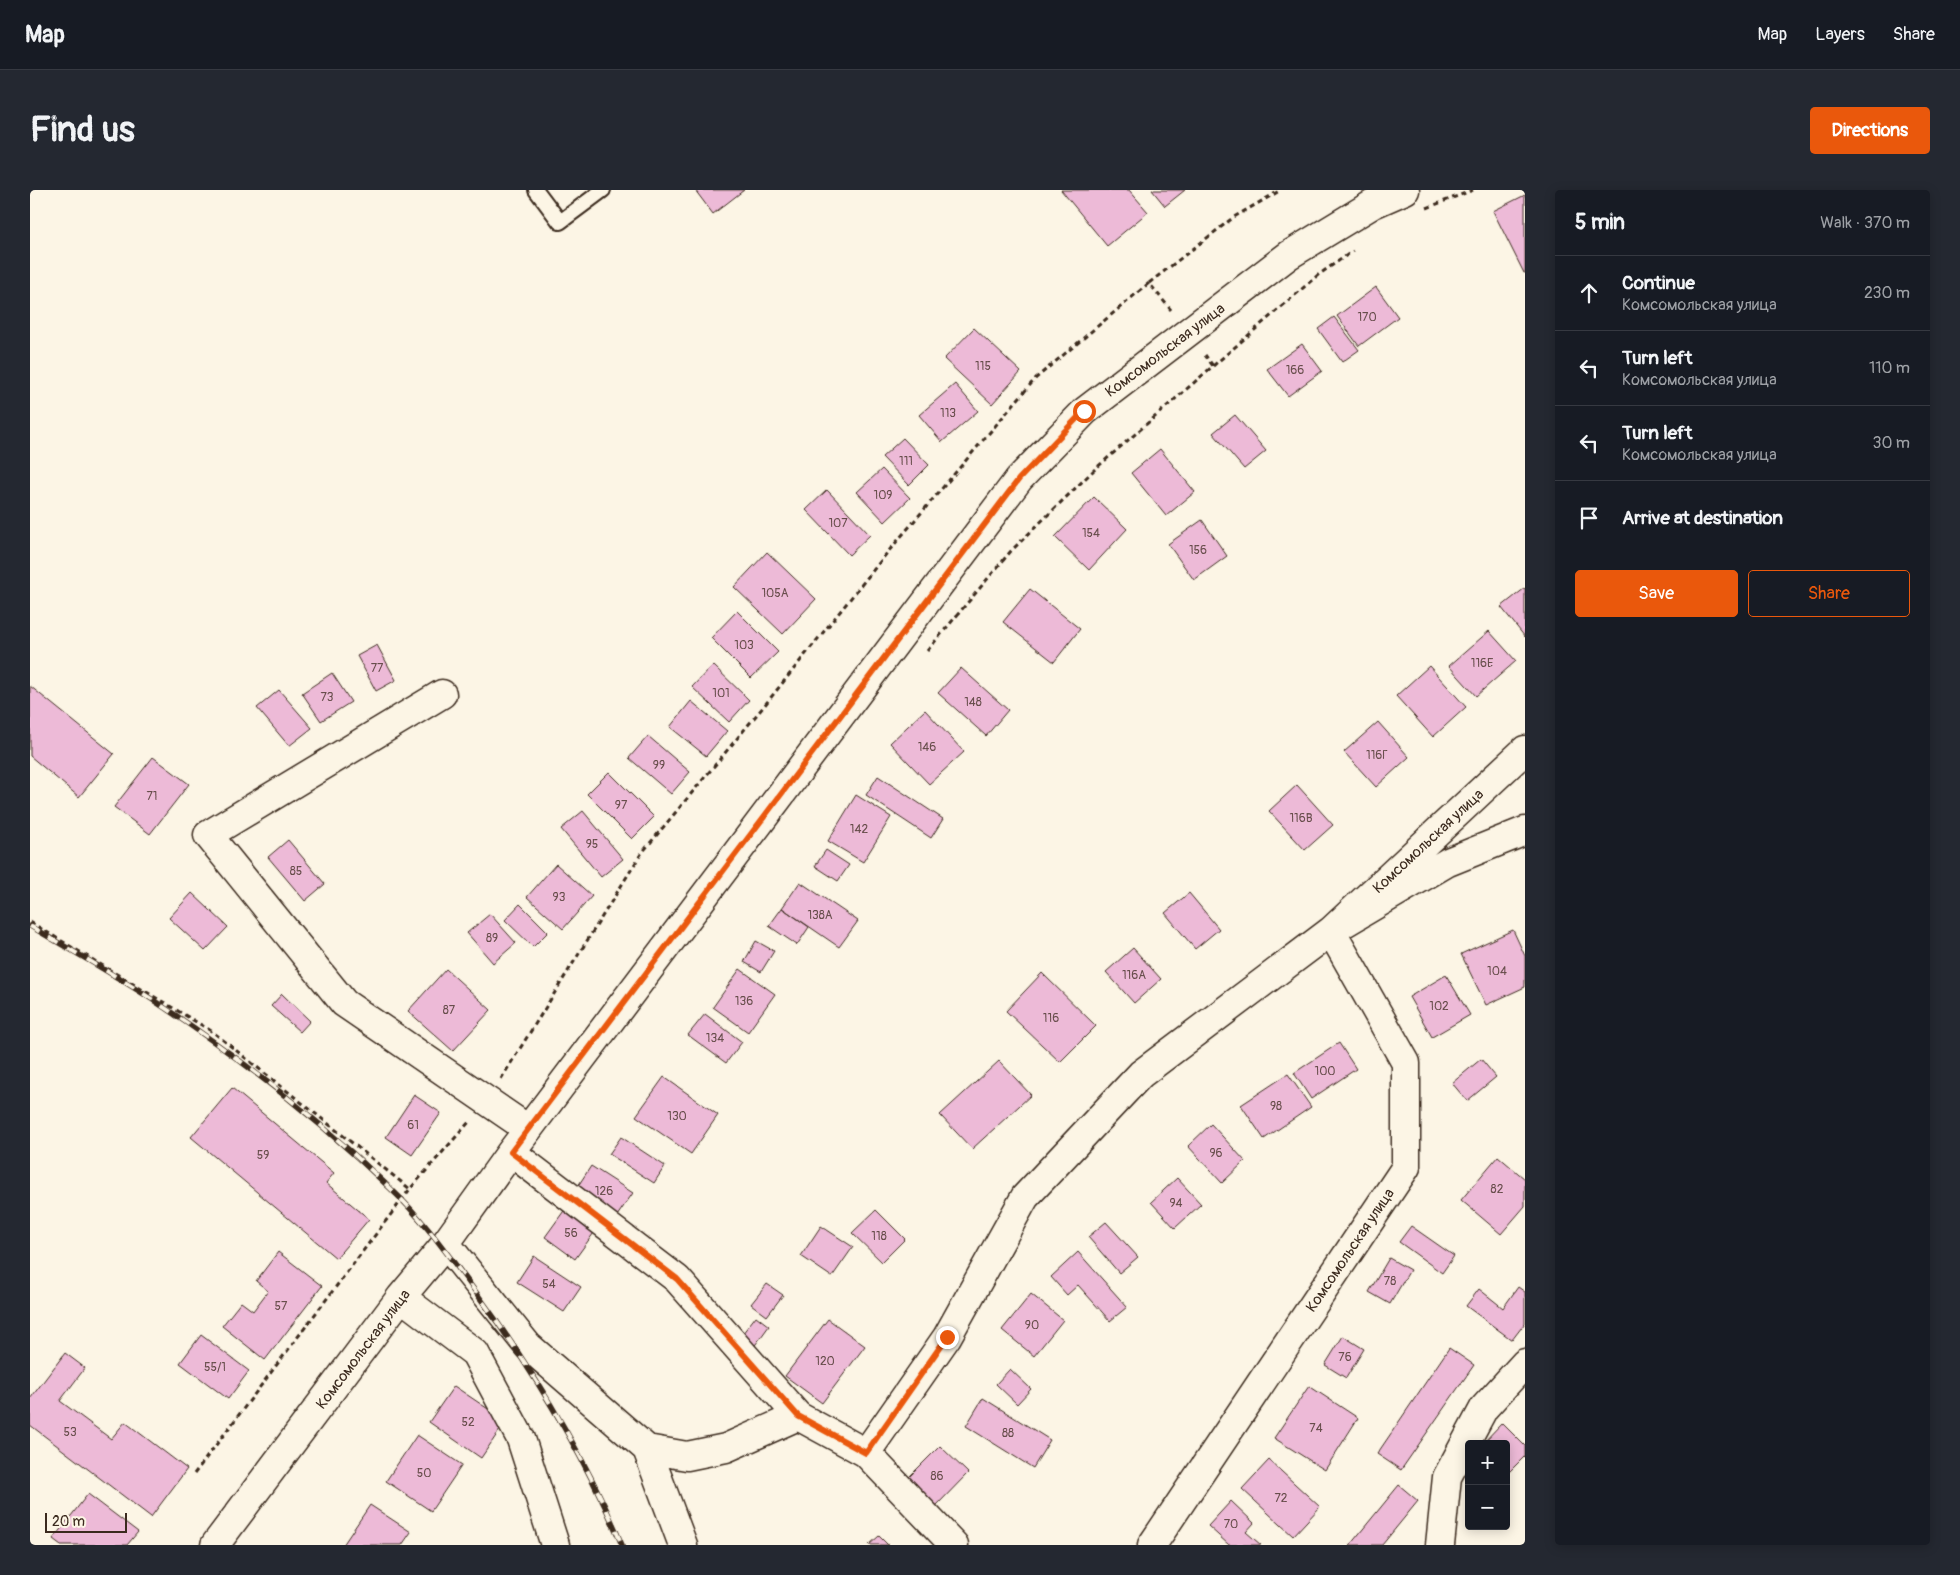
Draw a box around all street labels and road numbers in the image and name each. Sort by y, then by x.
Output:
street label: Комсомольская улица [1102,299,1229,402]
street label: Комсомольская улица [1369,785,1488,898]
street label: Комсомольская улица [1302,1185,1399,1316]
street label: Комсомольская улица [312,1286,415,1413]

